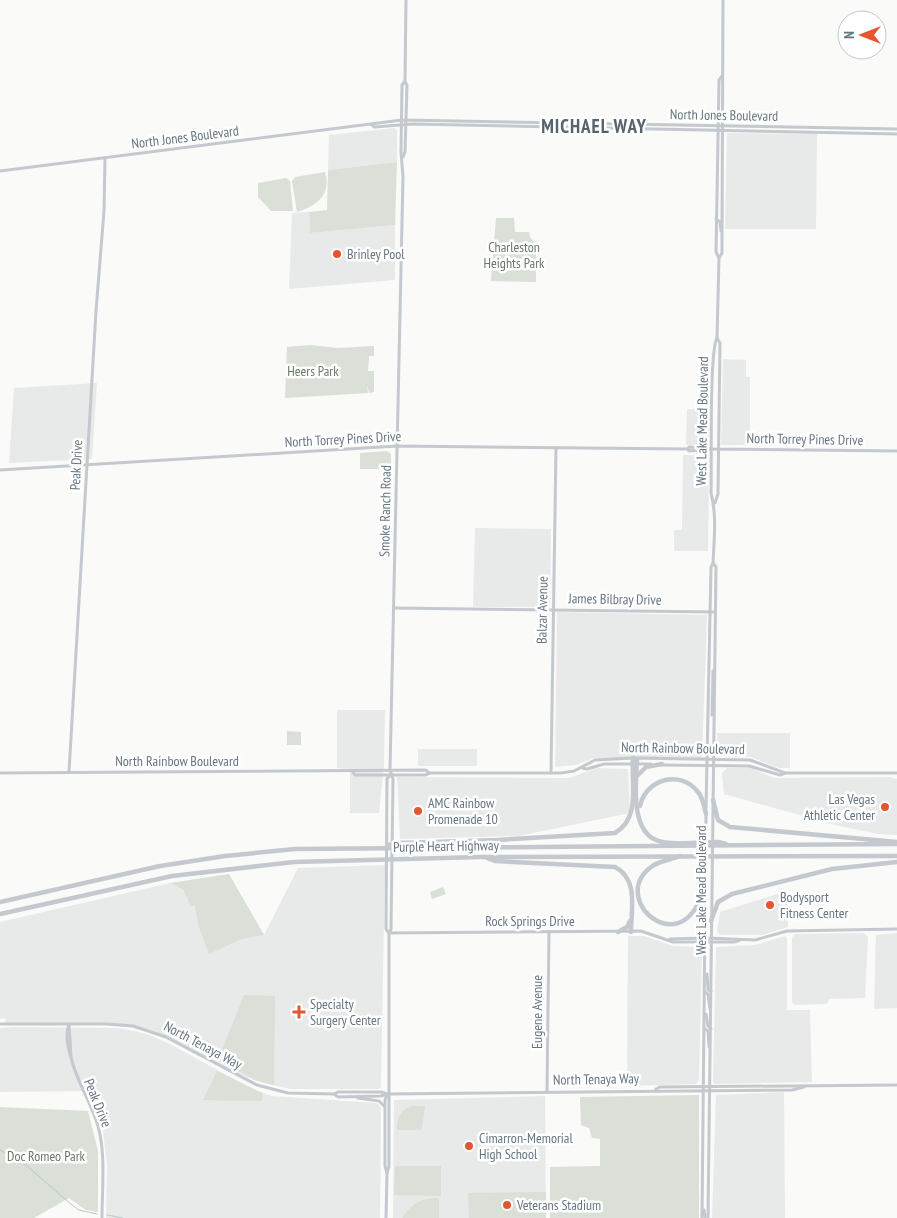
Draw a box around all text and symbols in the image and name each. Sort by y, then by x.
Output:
north arrow [837,10,887,60]
text: N [840,31,858,39]
street label: North Jones Boulevard [670,105,778,125]
district label: MICHAEL WAY [541,114,647,138]
street label: North Jones Boulevard [130,121,240,153]
park label: Charleston Heights Park [484,238,545,272]
place label: Brinley Pool [347,245,405,263]
marker: Brinley Pool [331,248,343,260]
street label: West Lake Mead Boulevard [692,356,712,486]
park label: Heers Park [287,362,339,380]
street label: North Torrey Pines Drive [284,427,402,451]
street label: North Torrey Pines Drive [747,429,864,449]
street label: Peak Drive [66,439,86,491]
street label: Smoke Ranch Road [375,465,395,557]
street label: Balzar Avenue [532,576,552,644]
street label: James Bilbray Drive [567,589,662,609]
street label: North Rainbow Boulevard [621,738,745,758]
street label: North Rainbow Boulevard [115,752,239,770]
place label: Las Vegas Athletic Center [804,790,875,824]
place label: AMC Rainbow Promenade 10 [428,794,498,828]
marker: Las Vegas Athletic Center [879,801,891,813]
marker: AMC Rainbow Promenade 10 [412,805,424,817]
street label: West Lake Mead Boulevard [692,825,710,955]
street label: Purple Heart Highway [393,836,500,856]
place label: Bodysport Fitness Center [780,888,848,922]
marker: Bodysport Fitness Center [764,899,776,911]
street label: Rock Springs Drive [485,912,575,930]
street label: Eugene Avenue [528,975,546,1049]
place label: Specialty Surgery Center [310,995,381,1029]
marker: Specialty Surgery Center [292,1005,306,1019]
street label: North Tenaya Way [161,1017,246,1074]
street label: North Tenaya Way [553,1069,640,1089]
street label: Peak Drive [80,1076,116,1130]
place label: Cimarron-Memorial High School [479,1129,573,1163]
marker: Cimarron-Memorial High School [463,1140,475,1152]
park label: Doc Romeo Park [7,1147,86,1165]
place label: Veterans Stadium [516,1196,601,1214]
marker: Veterans Stadium [501,1199,513,1211]

